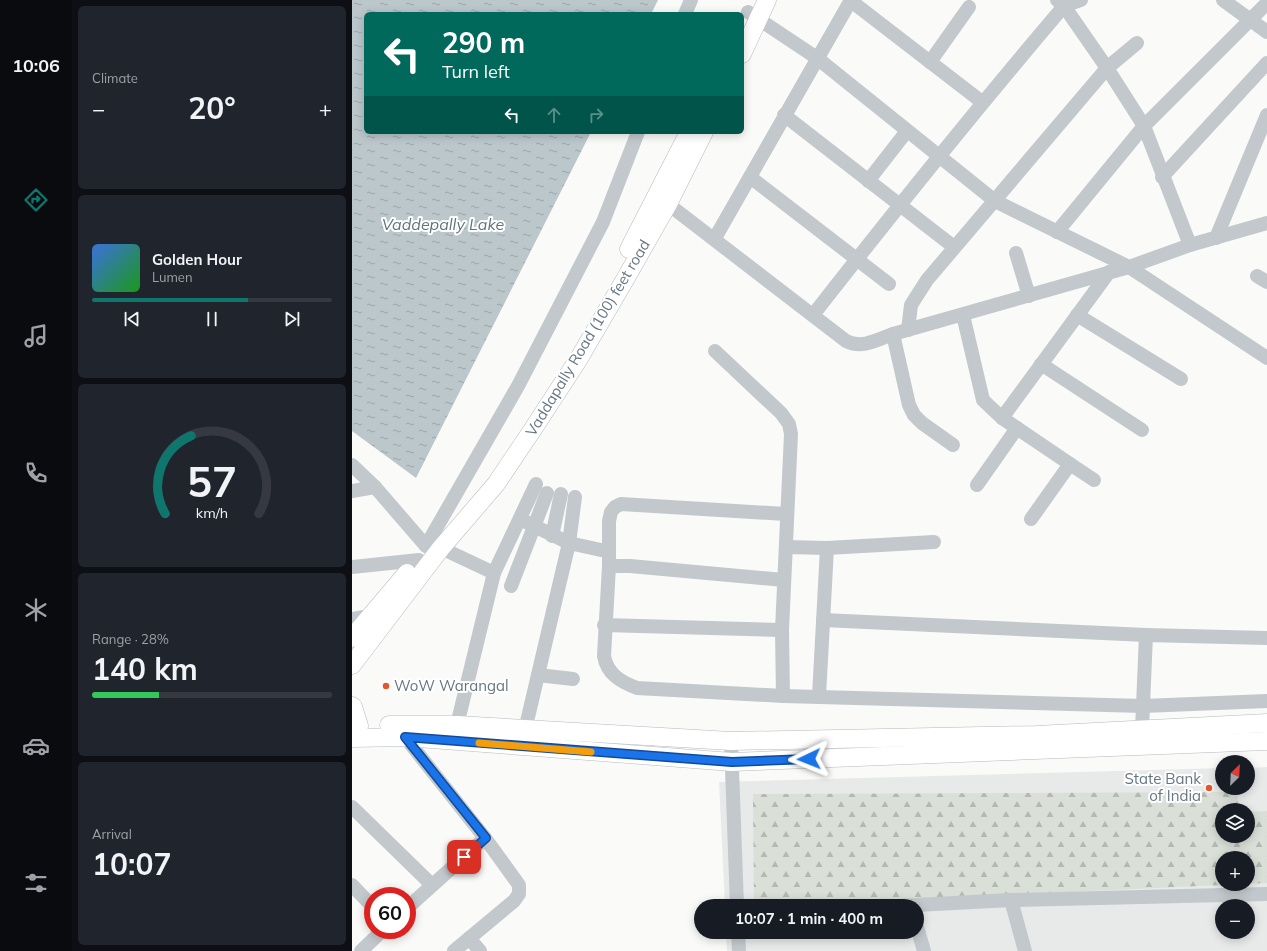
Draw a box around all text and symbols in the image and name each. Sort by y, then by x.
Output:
text: 290 m [442,25,525,60]
icon: left [376,28,428,80]
text: 10:06 [12,54,60,77]
text: Turn left [442,60,510,83]
text: Climate [92,70,138,86]
text: 20° [188,89,236,127]
text: − [92,95,105,123]
text: + [319,95,332,123]
icon: left [501,104,523,126]
icon: ahead [543,104,565,126]
icon: right [585,104,607,126]
icon: directions [22,186,50,214]
water label: Vaddepally Lake [382,214,504,234]
street label: Vaddapally Road (100) feet road [521,236,654,440]
text: Golden Hour [152,250,242,269]
text: Lumen [152,269,193,285]
icon: previous [121,308,143,330]
icon: pause [201,308,223,330]
icon: next [281,308,303,330]
icon: music [22,322,50,350]
text: 57 [187,454,237,506]
icon: phone [22,459,50,487]
text: km/h [196,503,228,521]
icon: climate [22,596,50,624]
text: Range · 28% [92,631,169,647]
text: 140 km [92,650,198,688]
place label: WoW Warangal [394,676,509,695]
marker: WoW Warangal [381,681,391,691]
icon: car [22,732,50,760]
position arrow [788,738,830,780]
north arrow [1215,755,1255,795]
map controls [1215,755,1255,939]
place label: State Bank of India [1124,769,1201,805]
marker: State Bank of India [1204,783,1214,793]
button: layers [1215,803,1255,843]
text: Arrival [92,826,132,842]
pin [447,840,481,874]
text: 10:07 [92,845,171,883]
icon: arrive [453,846,475,868]
button: + [1215,851,1255,891]
icon: filters [22,869,50,897]
speed limit sign: 60 [364,887,416,939]
button: − [1215,899,1255,939]
text: 10:07 · 1 min · 400 m [735,909,883,928]

